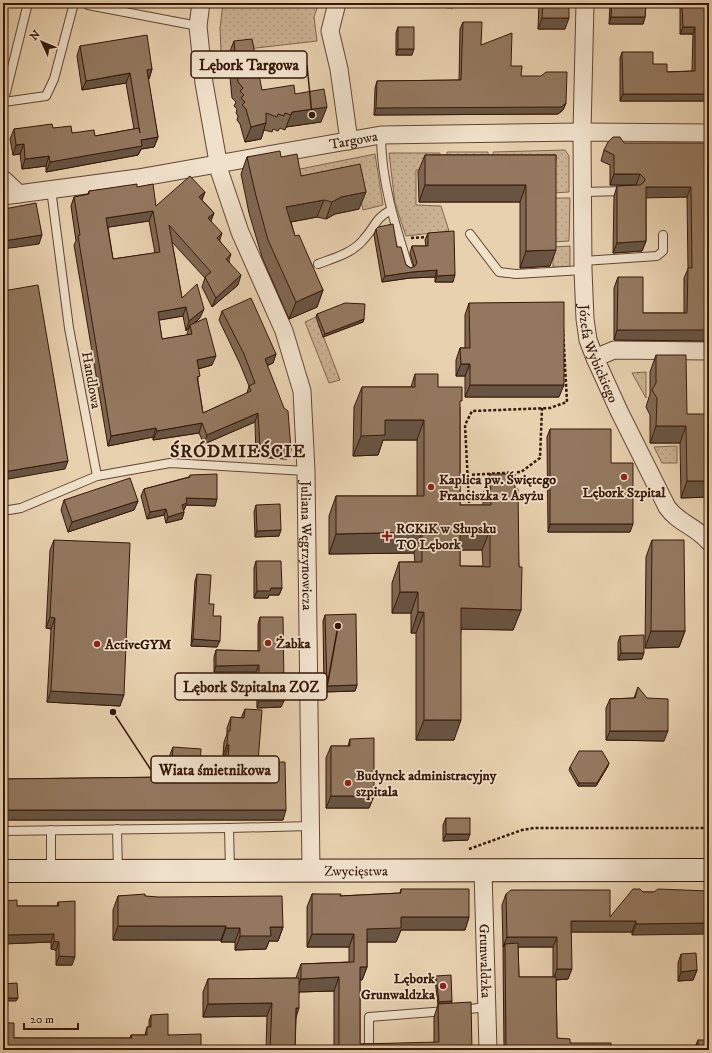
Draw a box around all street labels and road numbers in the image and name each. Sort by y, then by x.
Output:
street label: Targowa [328,128,379,154]
street label: Józefa Wybickiego [574,302,622,406]
street label: Handlowa [77,350,105,410]
street label: Juliana Węgrzynowicza [296,479,316,611]
street label: Zwycięstwa [324,862,388,881]
street label: Grunwaldzka [474,924,495,998]

